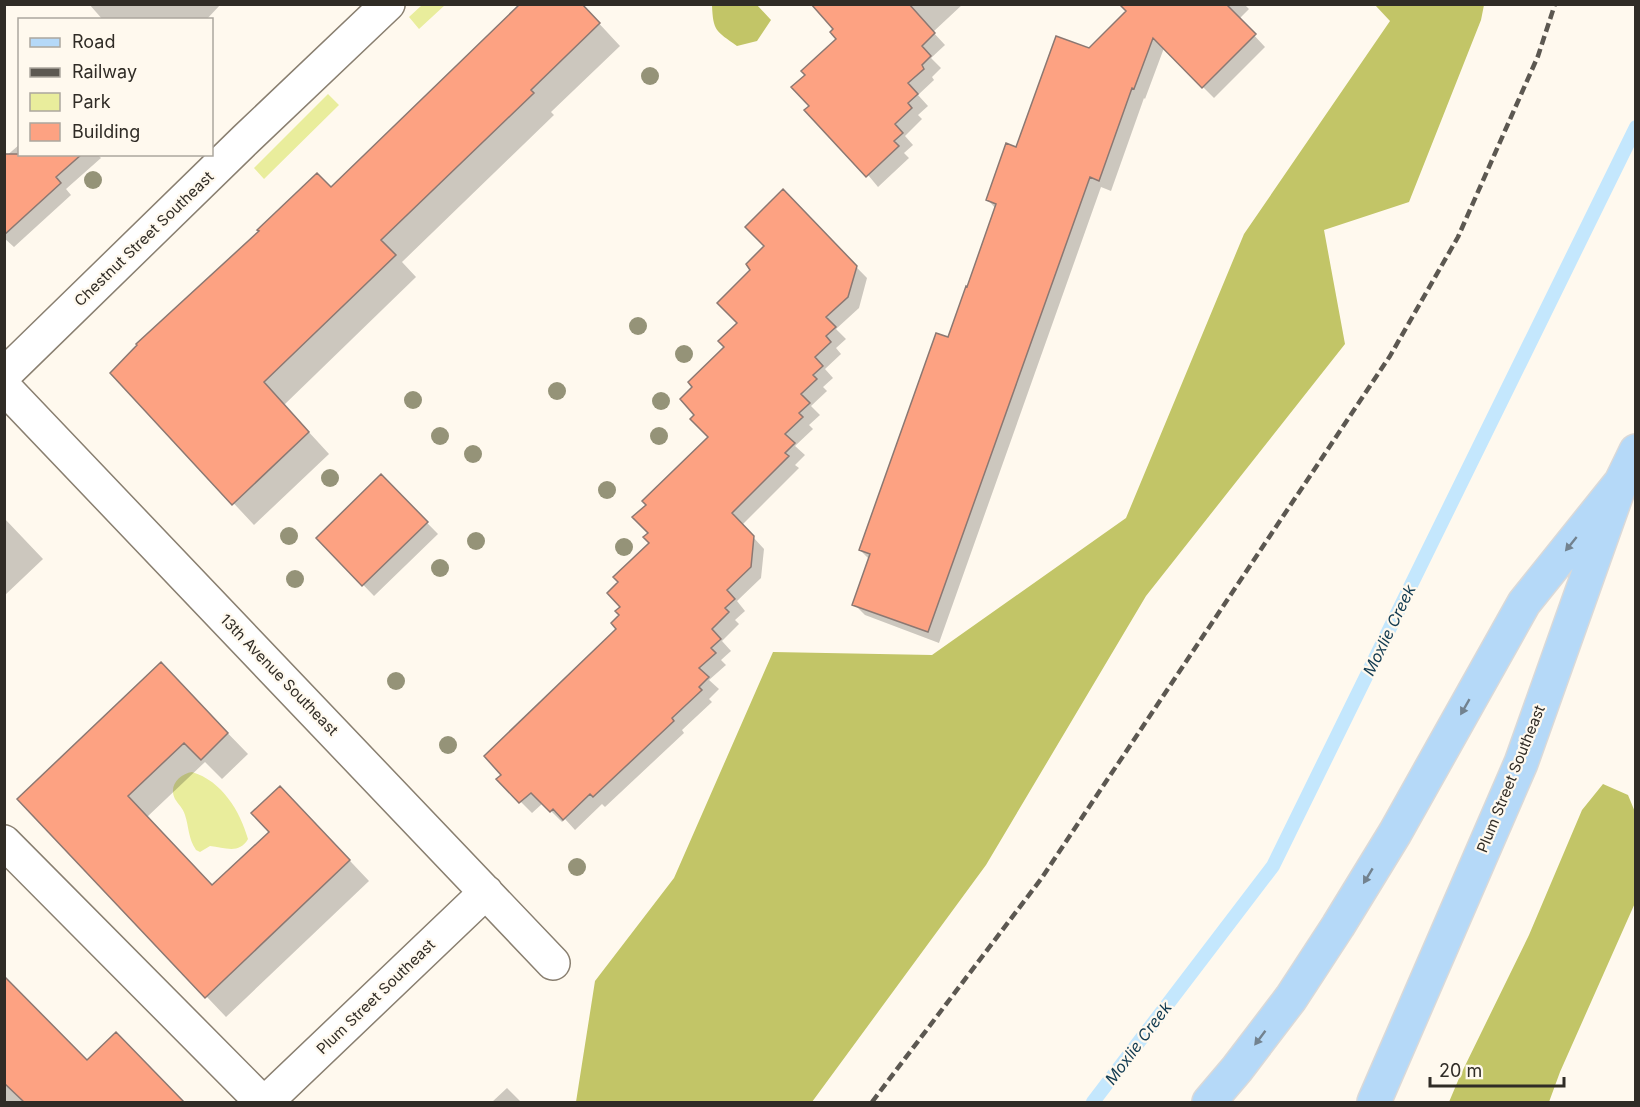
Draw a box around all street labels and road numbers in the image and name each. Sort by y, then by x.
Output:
street label: Chestnut Street Southeast [70,167,217,310]
street label: 13th Avenue Southeast [216,610,342,739]
street label: Plum Street Southeast [1472,702,1549,855]
street label: Plum Street Southeast [312,935,439,1058]

